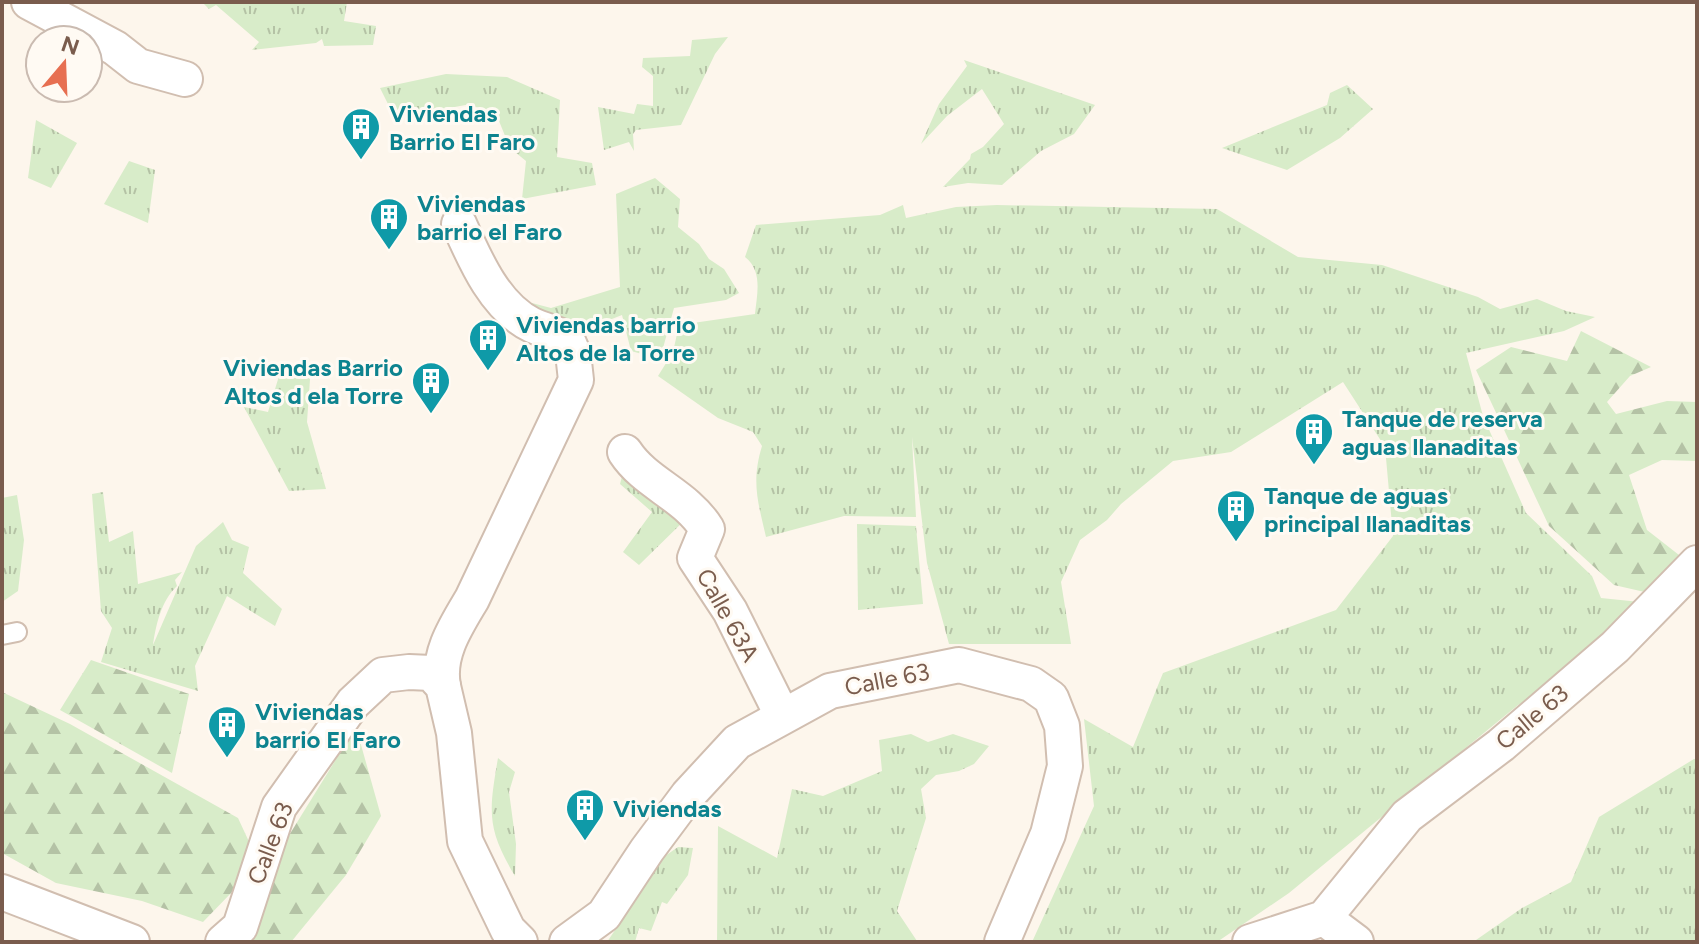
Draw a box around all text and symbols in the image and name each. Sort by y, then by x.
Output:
north arrow [24,24,104,104]
text: N [58,30,83,61]
place label: Viviendas Barrio El Faro [389,99,535,156]
building icon: Viviendas Barrio El Faro [340,106,382,161]
place label: Viviendas barrio el Faro [417,189,562,246]
building icon: Viviendas barrio el Faro [368,196,410,251]
place label: Viviendas barrio Altos de la Torre [516,310,696,367]
building icon: Viviendas barrio Altos de la Torre [467,317,509,372]
place label: Viviendas Barrio Altos d ela Torre [223,353,403,410]
building icon: Viviendas Barrio Altos d ela Torre [410,360,452,415]
place label: Tanque de reserva aguas llanaditas [1342,404,1543,461]
building icon: Tanque de reserva aguas llanaditas [1293,411,1335,466]
place label: Tanque de aguas principal llanaditas [1264,481,1471,538]
building icon: Tanque de aguas principal llanaditas [1215,488,1257,543]
street label: Calle 63A [691,563,766,667]
street label: Calle 63 [842,657,932,701]
street label: Calle 63 [1490,678,1574,756]
place label: Viviendas barrio El Faro [255,697,401,754]
building icon: Viviendas barrio El Faro [206,704,248,759]
building icon: Viviendas [564,787,606,842]
place label: Viviendas [613,794,721,823]
street label: Calle 63 [241,798,299,888]

